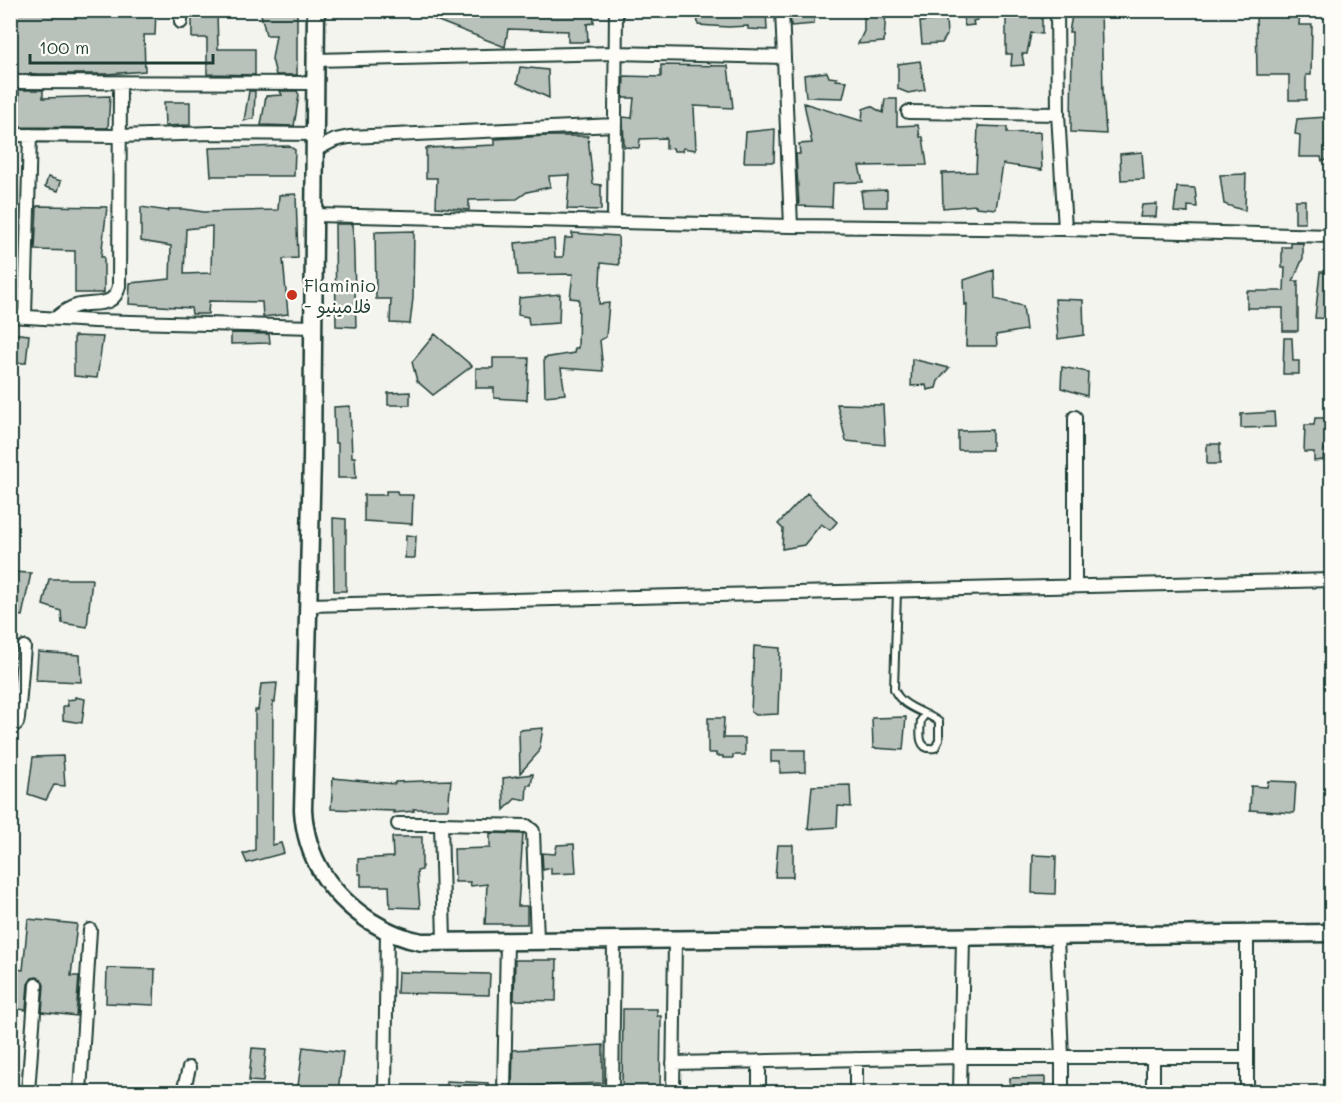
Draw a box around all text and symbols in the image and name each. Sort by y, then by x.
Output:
scale bar [30,27,213,65]
text: 100 m [39,35,89,59]
place label: Flaminio - فلامينيو [304,273,376,318]
marker: Flaminio - فلامينيو [285,288,299,302]

